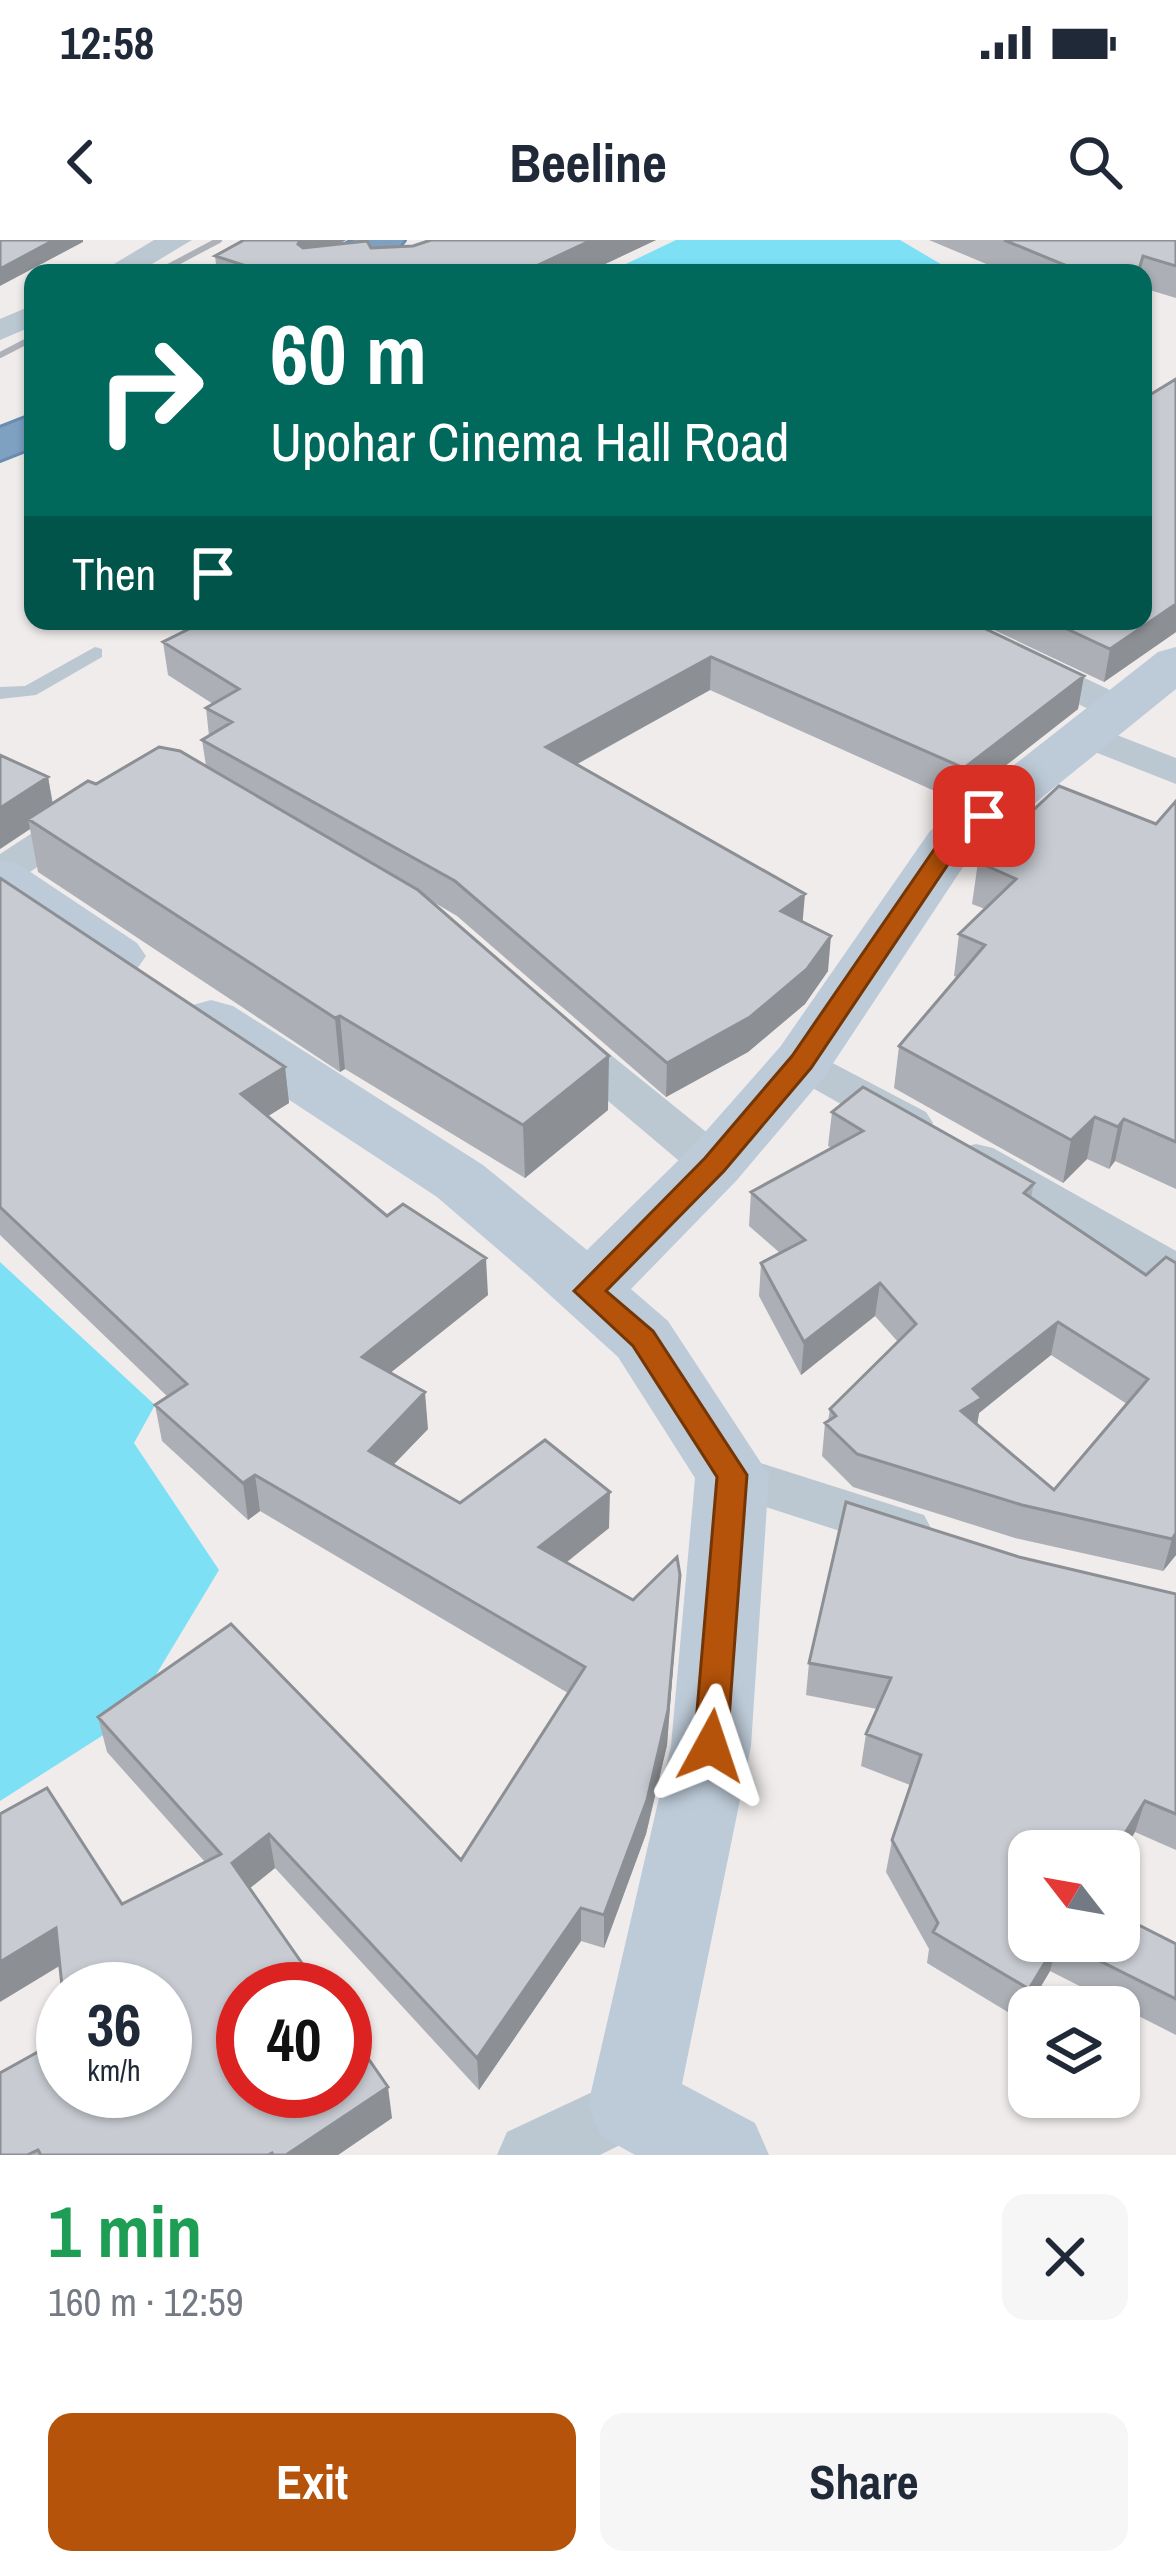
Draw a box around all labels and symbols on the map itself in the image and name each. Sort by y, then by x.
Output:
pin [933,765,1035,867]
position arrow [648,1683,774,1809]
north arrow [1008,1830,1140,1962]
speed limit sign: 40 [216,1962,372,2118]

